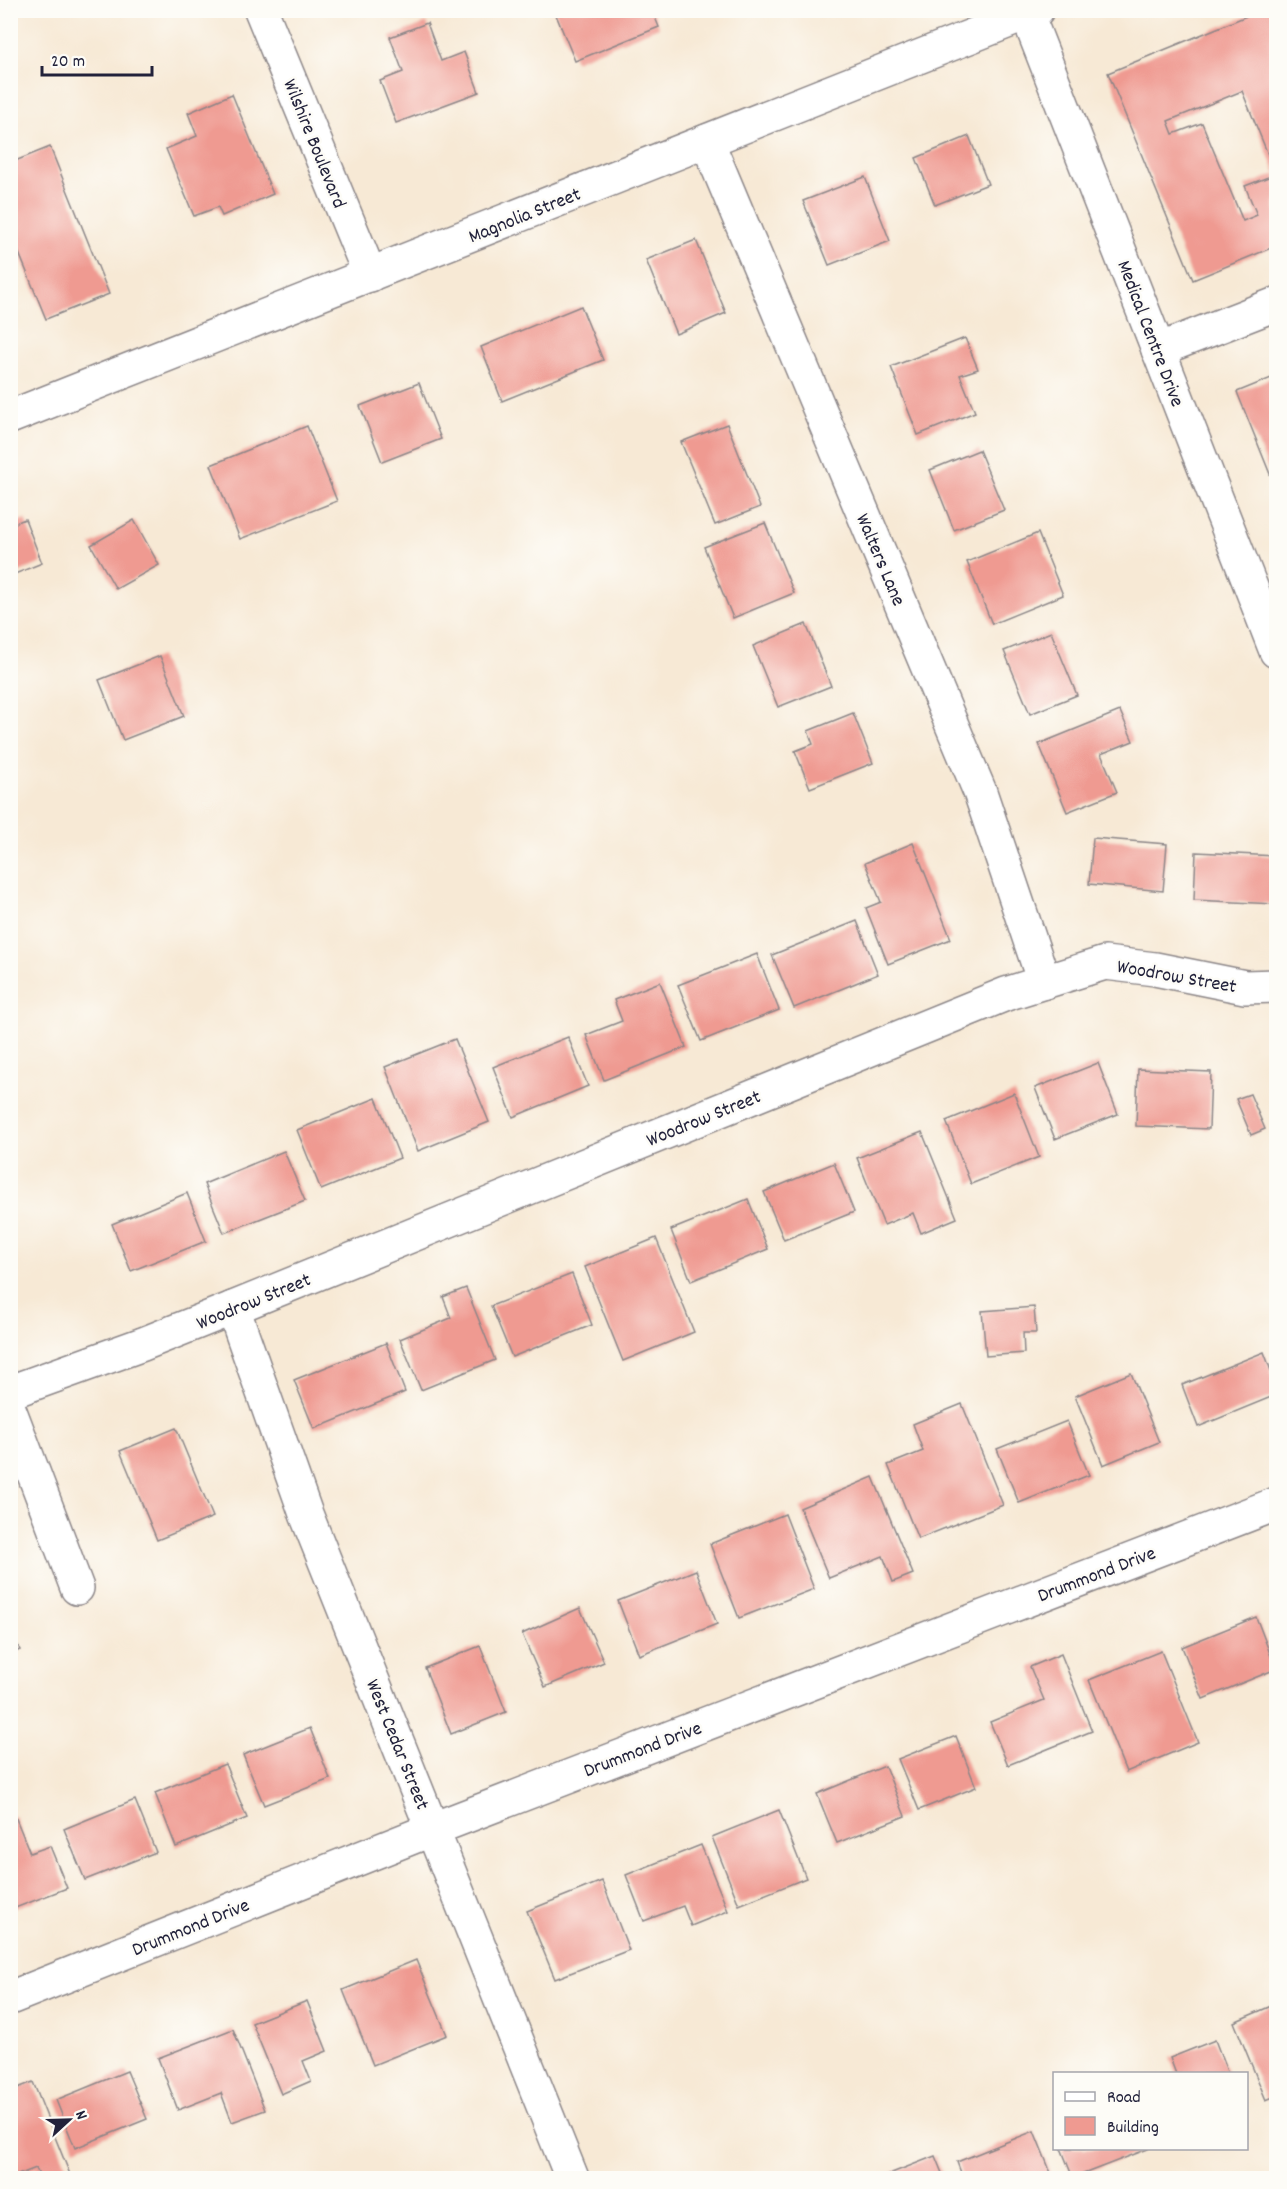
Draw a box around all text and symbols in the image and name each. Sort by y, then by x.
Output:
scale bar [42,39,152,77]
text: 20 m [51,50,85,75]
street label: Wilshire Boulevard [275,75,352,213]
street label: Magnolia Street [465,182,586,252]
street label: Medical Centre Drive [1108,257,1190,412]
street label: Walters Lane [847,510,911,611]
street label: Woodrow Street [1114,954,1239,1002]
street label: Woodrow Street [643,1084,765,1155]
street label: Woodrow Street [193,1267,315,1338]
street label: Drummond Drive [1034,1540,1160,1611]
street label: West Cedar Street [357,1676,435,1815]
street label: Drummond Drive [580,1715,706,1786]
street label: Drummond Drive [128,1892,254,1965]
legend [1053,2072,1248,2150]
text: Road [1107,2086,1141,2111]
north arrow [39,2090,99,2150]
text: N [68,2107,93,2123]
text: Building [1107,2116,1159,2141]

